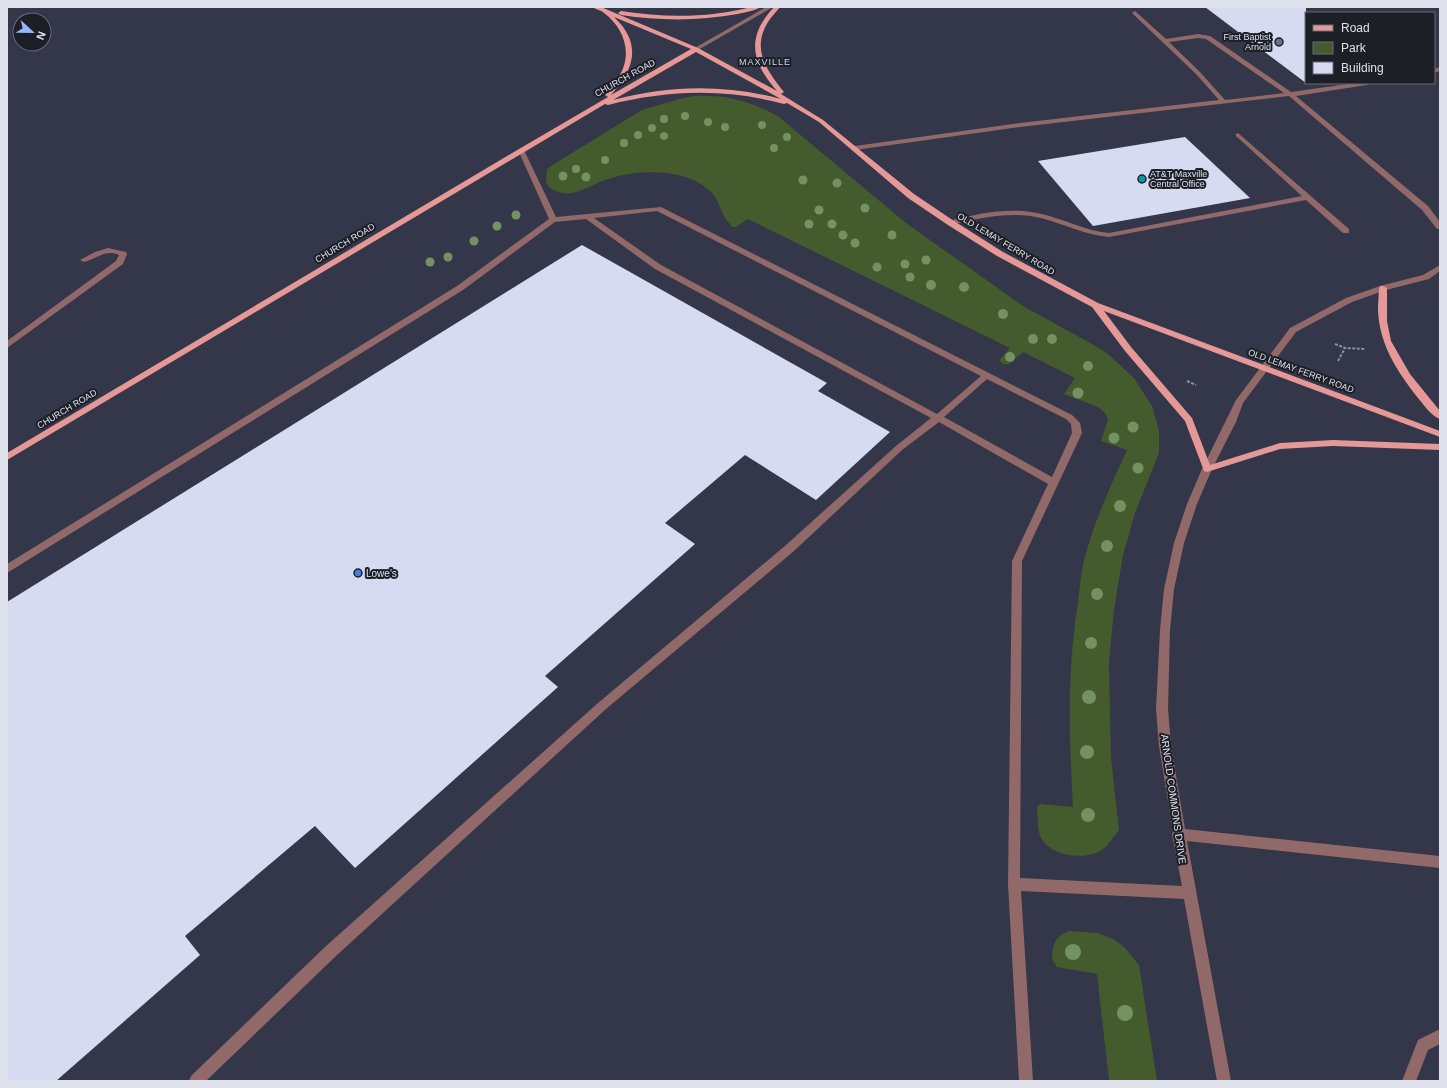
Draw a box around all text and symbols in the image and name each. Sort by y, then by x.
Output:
north arrow [12,12,52,52]
legend [1305,12,1435,84]
text: Road [1341,21,1370,35]
text: N [34,30,48,42]
place label: First Baptist Arnold [1223,32,1271,52]
marker: First Baptist Arnold [1274,37,1284,47]
text: Park [1341,41,1367,55]
street label: CHURCH ROAD [593,57,657,99]
district label: MAXVILLE [739,57,791,67]
text: Building [1341,61,1384,75]
place label: AT&T Maxville Central Office [1150,169,1207,189]
marker: AT&T Maxville Central Office [1137,174,1147,184]
street label: OLD LEMAY FERRY ROAD [955,211,1057,277]
street label: CHURCH ROAD [313,221,377,265]
street label: OLD LEMAY FERRY ROAD [1247,347,1356,395]
street label: CHURCH ROAD [35,387,99,431]
marker: Lowe's [353,568,363,578]
place label: Lowe's [366,568,397,579]
street label: ARNOLD COMMONS DRIVE [1159,733,1188,865]

